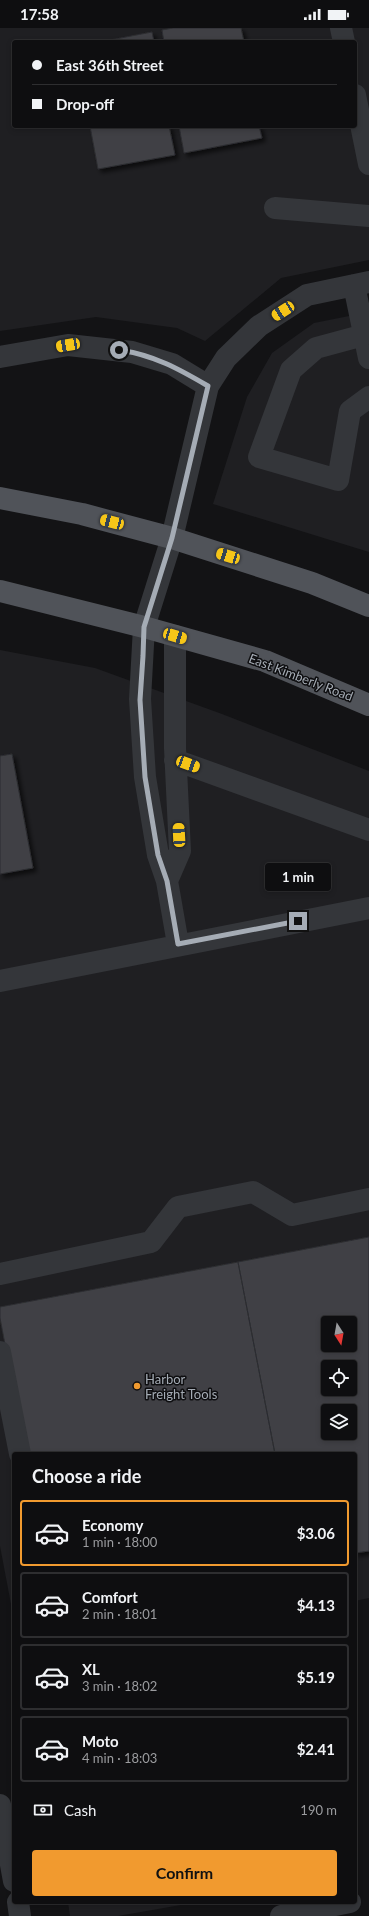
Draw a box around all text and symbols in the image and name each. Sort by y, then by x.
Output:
text: 17:58 [20,5,59,23]
text: East 36th Street [56,56,163,74]
text: Drop-off [56,95,114,113]
car [270,299,296,323]
car [55,337,81,353]
route start [110,341,128,359]
car [99,513,125,531]
car [215,547,241,565]
car [162,627,188,645]
street label: East Kimberly Road [247,650,355,704]
car [175,754,201,774]
car [172,823,186,847]
callout: 1 min [265,863,331,891]
text: 1 min [282,869,314,885]
route end [289,912,307,930]
north arrow [321,1316,357,1352]
map controls [321,1316,357,1440]
button: locate [321,1360,357,1396]
place label: Harbor Freight Tools [145,1371,218,1402]
marker: Harbor Freight Tools [132,1381,142,1391]
button: layers [321,1404,357,1440]
text: Choose a ride [32,1465,141,1487]
icon: car [34,1515,70,1551]
text: Economy [82,1516,143,1534]
text: $3.06 [297,1524,335,1542]
text: 1 min · 18:00 [82,1534,157,1550]
icon: car [34,1587,70,1623]
text: Comfort [82,1588,138,1606]
text: $4.13 [297,1596,335,1614]
text: 2 min · 18:01 [82,1606,157,1622]
icon: car [34,1659,70,1695]
text: XL [82,1660,100,1678]
text: $5.19 [297,1668,335,1686]
text: 3 min · 18:02 [82,1678,157,1694]
icon: car [34,1731,70,1767]
text: Moto [82,1732,119,1750]
text: $2.41 [297,1740,335,1758]
text: 4 min · 18:03 [82,1750,157,1766]
icon: cash [32,1799,54,1821]
text: Cash [64,1801,96,1819]
text: 190 m [300,1802,337,1818]
button: Confirm [32,1850,337,1896]

